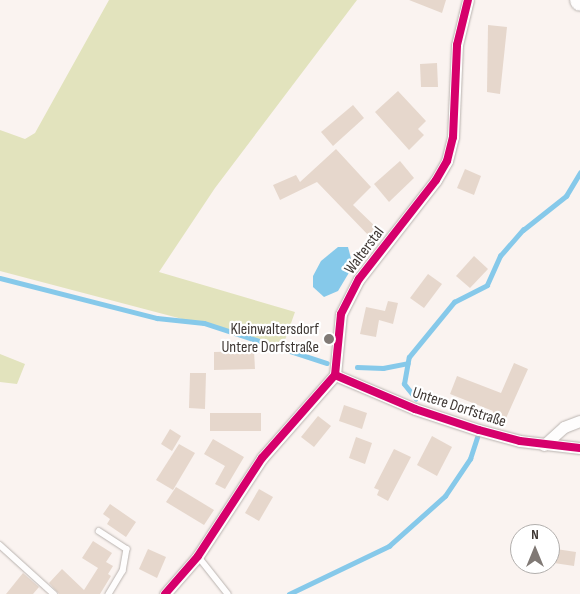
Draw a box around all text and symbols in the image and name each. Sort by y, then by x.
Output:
street label: Walterstal [341,224,389,278]
place label: Kleinwaltersdorf Untere Dorfstraße [221,320,319,358]
marker: Kleinwaltersdorf Untere Dorfstraße [323,333,335,345]
street label: Untere Dorfstraße [410,384,508,432]
north arrow [510,524,560,574]
text: N [531,526,539,543]

